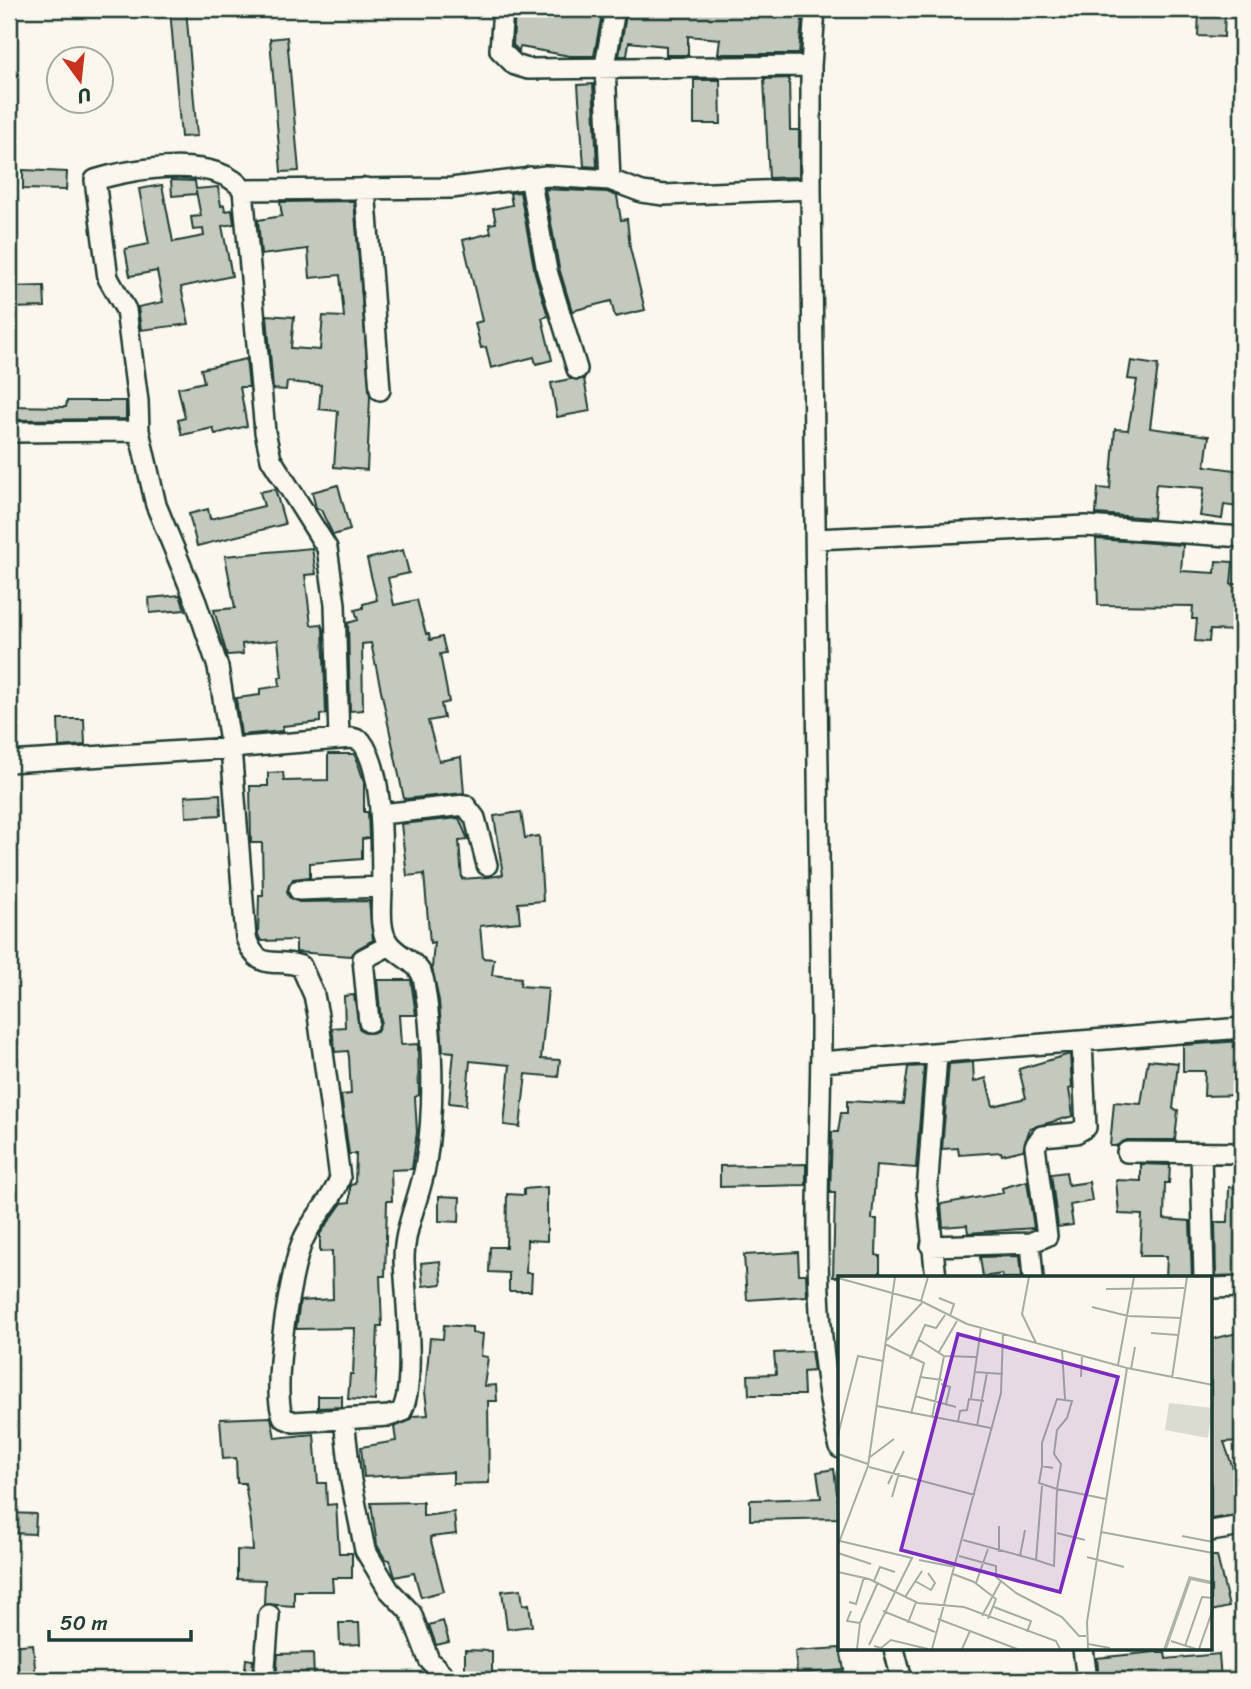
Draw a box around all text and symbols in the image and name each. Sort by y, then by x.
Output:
north arrow [46,46,116,116]
text: U [73,78,95,114]
inset map [838,1276,1212,1650]
scale bar [49,1598,191,1642]
text: 50 m [60,1604,108,1642]

